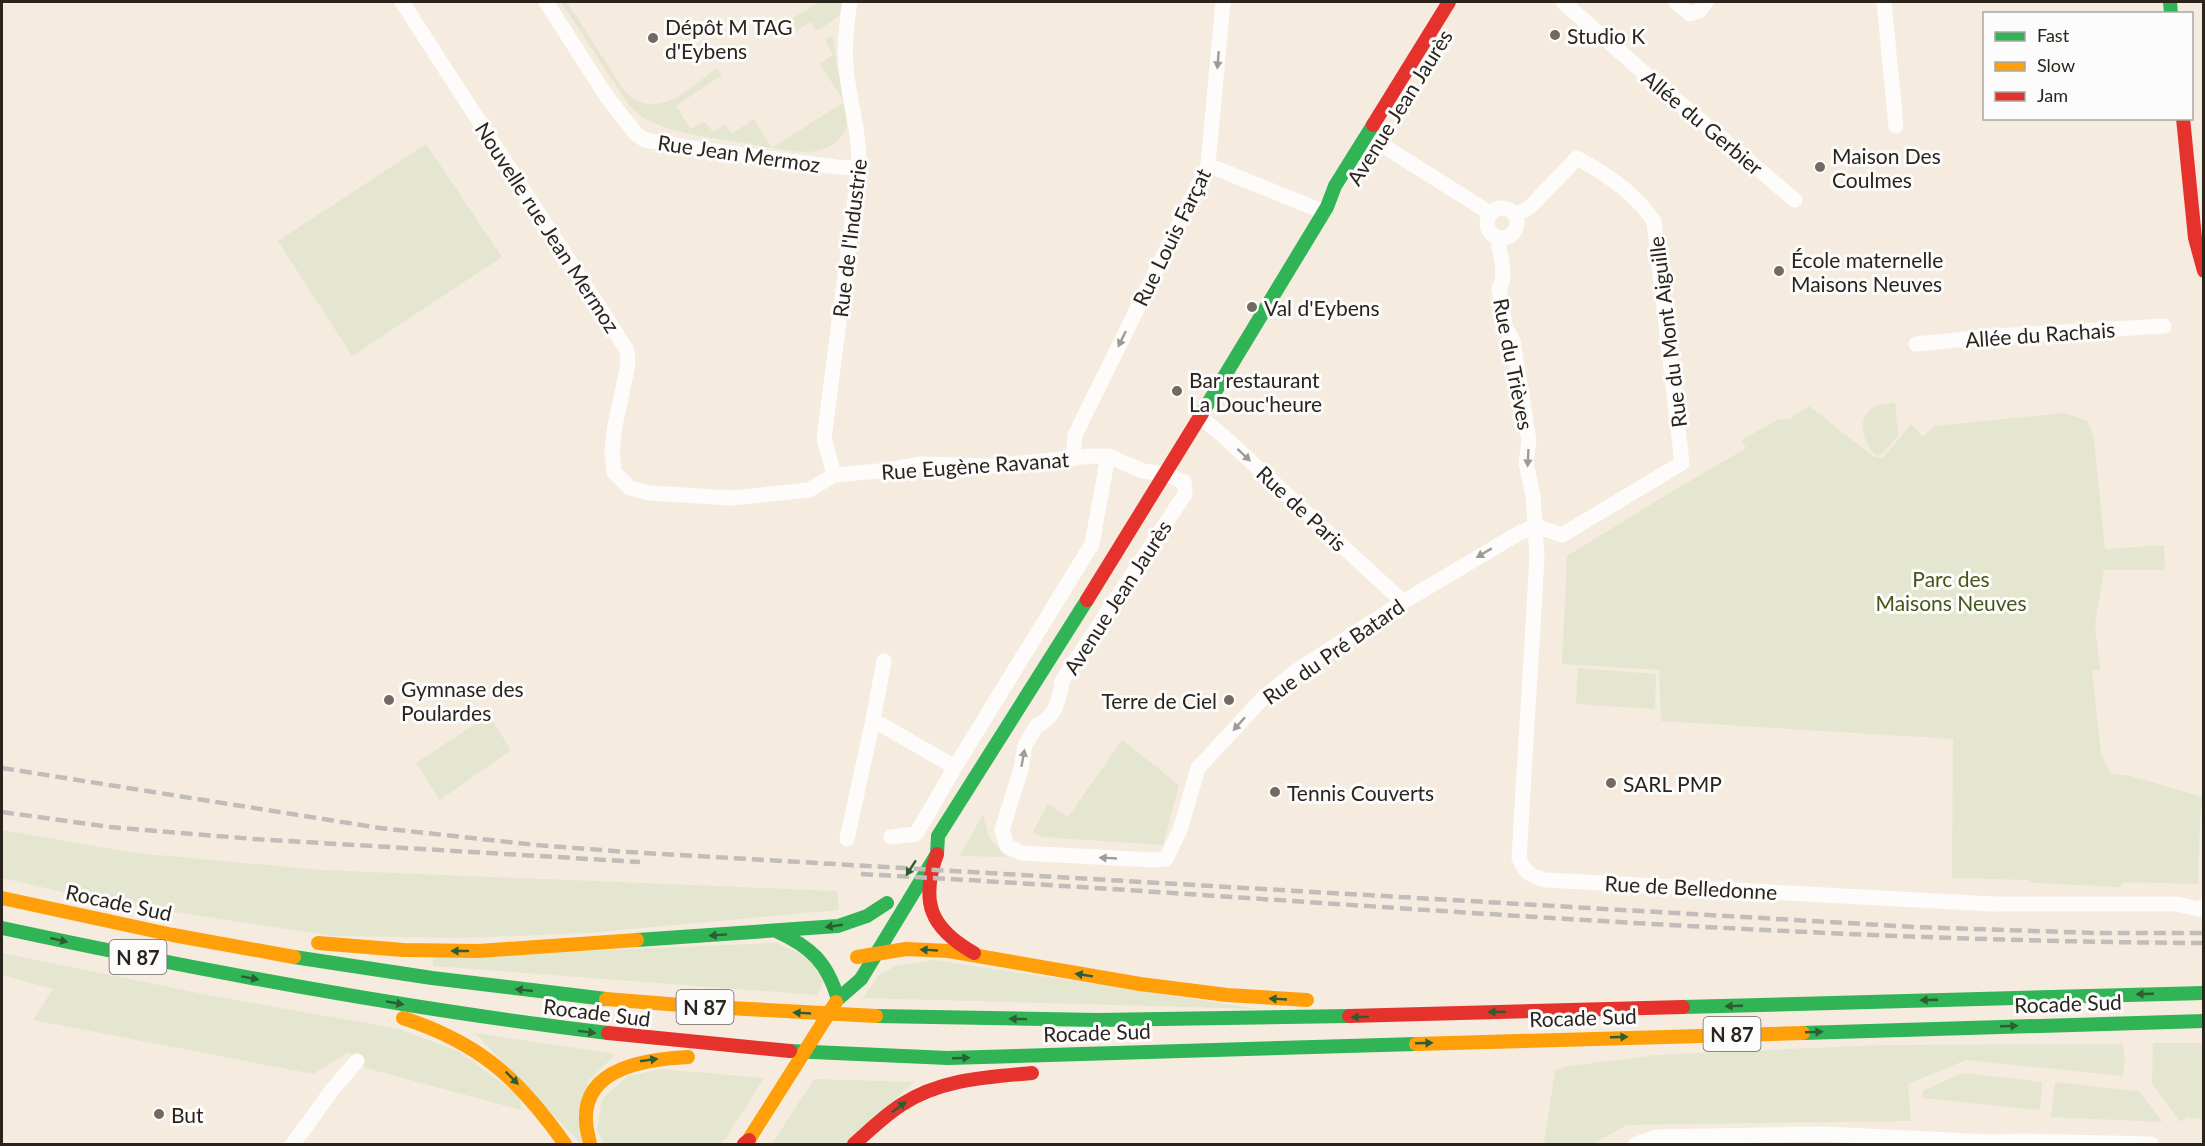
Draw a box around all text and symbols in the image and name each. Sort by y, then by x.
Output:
legend [1983,12,2193,120]
place label: Dépôt M TAG d'Eybens [665,14,793,63]
place label: Studio K [1567,23,1645,48]
text: Fast [2037,24,2070,46]
street label: Avenue Jean Jaurès [1341,25,1457,189]
marker: Studio K [1548,28,1562,42]
marker: Dépôt M TAG d'Eybens [646,31,660,45]
one-way arrow [1213,50,1223,69]
text: Slow [2037,54,2075,76]
street label: Allée du Gerbier [1638,64,1769,180]
text: Jam [2037,84,2068,106]
street label: Nouvelle rue Jean Mermoz [471,117,625,337]
street label: Rue Jean Mermoz [656,129,822,177]
place label: Maison Des Coulmes [1832,143,1941,192]
street label: Rue de l'Industrie [827,157,871,319]
marker: Maison Des Coulmes [1813,160,1827,174]
street label: Rue Louis Farçat [1127,164,1215,310]
street label: Rue du Mont Aiguille [1643,235,1691,429]
place label: École maternelle Maisons Neuves [1791,247,1943,296]
marker: École maternelle Maisons Neuves [1772,264,1786,278]
place label: Val d'Eybens [1264,295,1380,320]
street label: Rue du Trièves [1489,296,1539,432]
marker: Val d'Eybens [1245,300,1259,314]
street label: Allée du Rachais [1964,316,2116,352]
one-way arrow [1117,331,1127,348]
place label: Bar restaurant La Douc'heure [1189,367,1322,416]
marker: Bar restaurant La Douc'heure [1170,384,1184,398]
street label: Rue Eugène Ravanat [880,446,1070,484]
one-way arrow [1236,448,1251,461]
one-way arrow [1523,449,1532,468]
street label: Rue de Paris [1252,460,1352,556]
street label: Avenue Jean Jaurès [1058,515,1176,679]
one-way arrow [1476,548,1492,559]
park label: Parc des Maisons Neuves [1875,566,2027,615]
street label: Rue du Pré Batard [1258,593,1408,709]
place label: Gymnase des Poulardes [401,676,524,725]
place label: Terre de Ciel [1101,688,1217,713]
marker: Gymnase des Poulardes [382,693,396,707]
marker: Terre de Ciel [1222,693,1236,707]
one-way arrow [1232,716,1246,731]
one-way arrow [1019,748,1028,767]
place label: SARL PMP [1623,771,1722,796]
marker: SARL PMP [1604,776,1618,790]
place label: Tennis Couverts [1287,780,1434,805]
marker: Tennis Couverts [1268,785,1282,799]
one-way arrow [1098,853,1117,862]
one-way arrow [905,860,916,876]
street label: Rue de Belledonne [1604,870,1778,904]
street label: Rocade Sud [64,879,174,925]
one-way arrow [825,921,844,930]
one-way arrow [708,930,727,940]
one-way arrow [49,936,68,946]
road number: N 87 [110,940,166,974]
one-way arrow [451,946,470,956]
one-way arrow [919,946,938,955]
one-way arrow [1075,970,1094,979]
one-way arrow [241,974,260,983]
one-way arrow [514,985,533,995]
street label: Rocade Sud [2014,989,2122,1017]
road number: N 87 [676,990,734,1024]
one-way arrow [2136,990,2155,999]
street label: Rocade Sud [542,993,652,1031]
one-way arrow [1268,994,1287,1003]
one-way arrow [1920,996,1939,1005]
one-way arrow [385,999,404,1008]
one-way arrow [1725,1001,1744,1010]
street label: Rocade Sud [1529,1003,1637,1031]
one-way arrow [793,1008,812,1017]
one-way arrow [1488,1008,1507,1017]
one-way arrow [1350,1012,1369,1021]
one-way arrow [1008,1014,1027,1024]
road number: N 87 [1704,1017,1760,1051]
street label: Rocade Sud [1043,1018,1151,1046]
one-way arrow [2000,1021,2019,1031]
one-way arrow [578,1027,597,1037]
one-way arrow [1805,1027,1824,1036]
one-way arrow [1610,1032,1629,1042]
one-way arrow [1415,1038,1434,1048]
one-way arrow [952,1053,971,1062]
one-way arrow [640,1055,659,1064]
one-way arrow [505,1071,519,1085]
one-way arrow [890,1101,906,1113]
place label: But [171,1102,204,1127]
marker: But [152,1107,166,1121]

